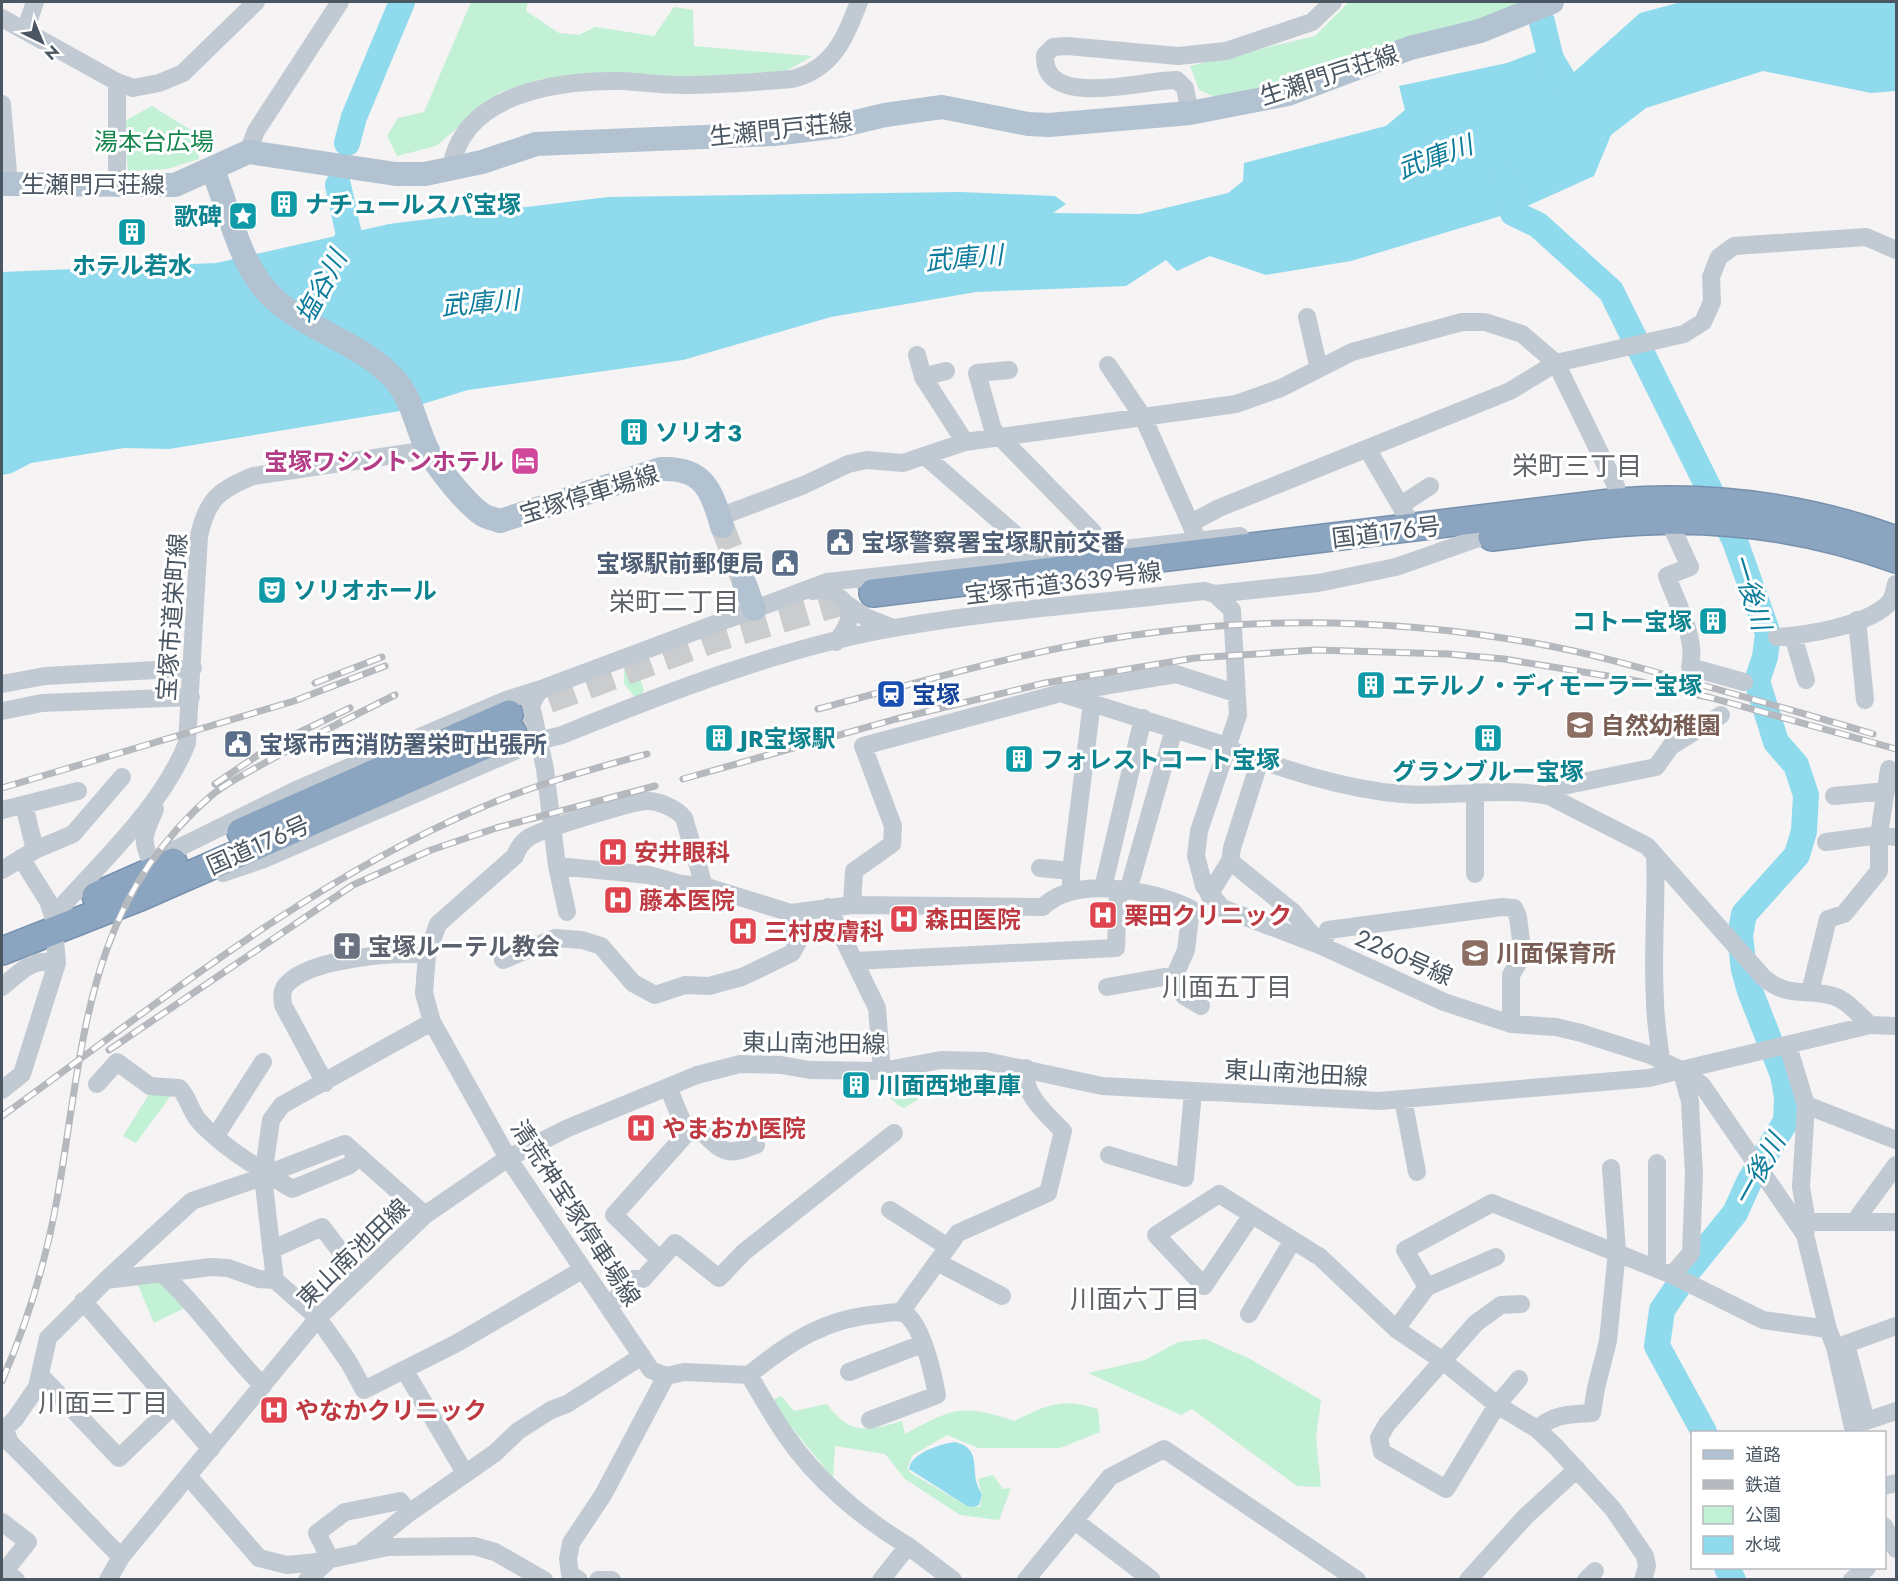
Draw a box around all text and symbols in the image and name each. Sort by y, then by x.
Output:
north arrow [12,12,72,72]
street label: 生瀬門戸荘線 [1255,36,1403,114]
text: N [39,40,64,65]
street label: 生瀬門戸荘線 [708,104,854,154]
park label: 湯本台広場 [94,124,214,159]
water label: 武庫川 [1392,125,1481,188]
street label: 生瀬門戸荘線 [21,167,165,202]
place label: ナチュールスパ宝塚 [305,187,521,222]
building icon: ナチュールスパ宝塚 [268,188,300,220]
place label: 歌碑 [174,199,222,234]
place icon: 歌碑 [227,200,259,232]
building icon: ホテル若水 [116,216,148,248]
water label: 武庫川 [923,235,1007,280]
water label: 塩谷川 [286,241,357,330]
place label: ホテル若水 [72,248,192,283]
water label: 武庫川 [439,280,523,325]
place label: ソリオ3 [655,415,742,450]
building icon: ソリオ3 [618,416,650,448]
place label: 宝塚ワシントンホテル [264,444,504,479]
hotel icon: 宝塚ワシントンホテル [509,445,541,477]
district label: 栄町三丁目 [1512,447,1642,485]
street label: 宝塚停車場線 [515,456,663,532]
street label: 国道176号 [1330,508,1442,556]
place label: 宝塚警察署宝塚駅前交番 [861,525,1125,560]
public building icon: 宝塚警察署宝塚駅前交番 [824,526,856,558]
street label: 宝塚市道栄町線 [149,532,195,702]
place label: 宝塚駅前郵便局 [596,546,764,581]
public building icon: 宝塚駅前郵便局 [769,547,801,579]
water label: 一後川 [1721,549,1781,638]
street label: 宝塚市道3639号線 [963,554,1163,612]
place label: ソリオホール [293,573,437,608]
theatre icon: ソリオホール [256,574,288,606]
district label: 栄町二丁目 [609,583,739,621]
place label: コトー宝塚 [1572,604,1692,639]
building icon: コトー宝塚 [1697,605,1729,637]
place label: エテルノ・ディモーラー宝塚 [1392,668,1702,703]
building icon: エテルノ・ディモーラー宝塚 [1355,669,1387,701]
place label: 宝塚 [912,677,960,712]
station icon: 宝塚 [875,678,907,710]
place label: 自然幼稚園 [1601,708,1721,743]
school or university icon: 自然幼稚園 [1564,709,1596,741]
place label: JR宝塚駅 [736,721,835,756]
building icon: JR宝塚駅 [703,722,735,754]
building icon: グランブルー宝塚 [1472,722,1504,754]
place label: 宝塚市西消防署栄町出張所 [259,727,547,762]
public building icon: 宝塚市西消防署栄町出張所 [222,728,254,760]
place label: フォレストコート宝塚 [1040,742,1280,777]
building icon: フォレストコート宝塚 [1003,743,1035,775]
place label: グランブルー宝塚 [1392,754,1584,789]
street label: 国道176号 [201,807,315,883]
place label: 安井眼科 [634,835,730,870]
hospital icon: 安井眼科 [597,836,629,868]
place label: 藤本医院 [639,883,735,918]
hospital icon: 藤本医院 [602,884,634,916]
place label: 栗田クリニック [1124,898,1292,933]
hospital icon: 栗田クリニック [1087,899,1119,931]
place label: 森田医院 [925,902,1021,937]
hospital icon: 森田医院 [888,903,920,935]
place label: 三村皮膚科 [764,914,884,949]
hospital icon: 三村皮膚科 [727,915,759,947]
street label: ２２６０号線 [1350,920,1458,994]
place label: 宝塚ルーテル教会 [368,929,560,964]
church icon: 宝塚ルーテル教会 [331,930,363,962]
place label: 川面保育所 [1496,936,1616,971]
school or university icon: 川面保育所 [1459,937,1491,969]
district label: 川面五丁目 [1162,968,1292,1006]
street label: 東山南池田線 [742,1024,886,1062]
street label: 東山南池田線 [1223,1052,1369,1094]
place label: 川面西地車庫 [877,1068,1021,1103]
building icon: 川面西地車庫 [840,1069,872,1101]
place label: やまおか医院 [662,1111,806,1146]
hospital icon: やまおか医院 [625,1112,657,1144]
street label: 清荒神宝塚停車場線 [503,1113,649,1313]
water label: 一後川 [1723,1124,1796,1213]
street label: 東山南池田線 [289,1190,417,1316]
district label: 川面六丁目 [1070,1280,1200,1318]
district label: 川面三丁目 [38,1384,168,1422]
place label: やなかクリニック [295,1393,487,1428]
hospital icon: やなかクリニック [258,1394,290,1426]
legend [1691,1431,1886,1569]
text: 道路 [1745,1442,1781,1468]
text: 鉄道 [1745,1472,1781,1498]
text: 公園 [1745,1502,1781,1528]
text: 水域 [1745,1532,1781,1558]

